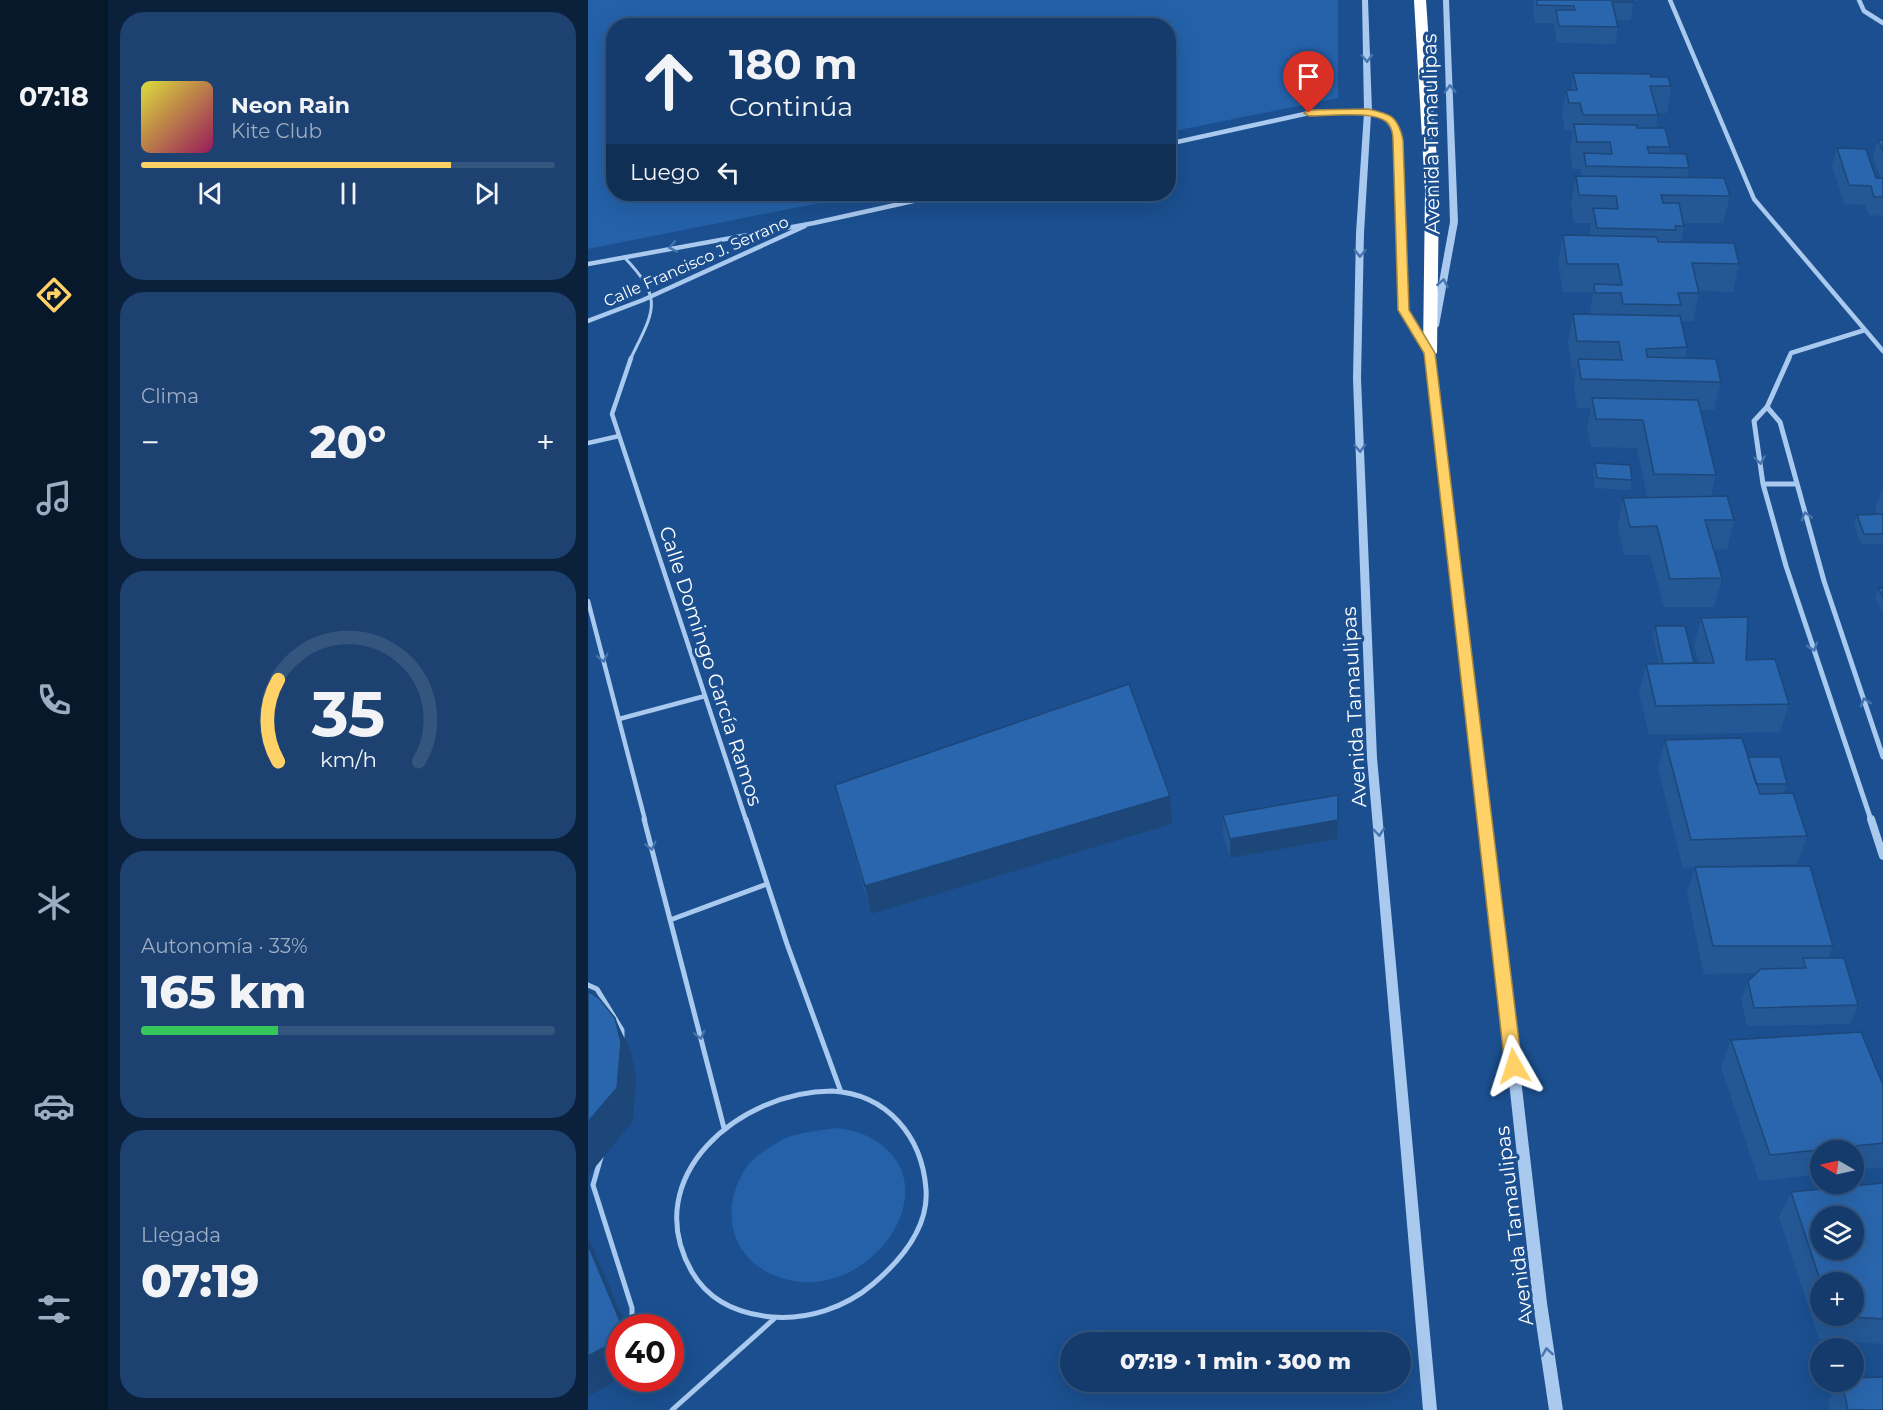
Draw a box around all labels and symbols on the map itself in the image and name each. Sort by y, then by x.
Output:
street label: Avenida Tamaulipas [1417,33,1445,235]
pin [1283,51,1334,113]
one-way arrow [1360,54,1373,63]
one-way arrow [1444,85,1456,94]
street label: Calle Francisco J. Serrano [601,212,792,311]
one-way arrow [669,240,679,253]
one-way arrow [1354,249,1366,258]
one-way arrow [1436,279,1449,289]
one-way arrow [1353,444,1366,453]
one-way arrow [1753,456,1765,465]
one-way arrow [1801,511,1813,522]
street label: Calle Domingo García Ramos [654,523,768,809]
street label: Avenida Tamaulipas [1337,606,1371,808]
one-way arrow [1806,642,1818,652]
one-way arrow [595,652,608,662]
one-way arrow [1859,697,1872,708]
one-way arrow [1372,827,1385,836]
one-way arrow [644,841,657,851]
one-way arrow [693,1029,705,1040]
position arrow [1482,1034,1546,1098]
street label: Avenida Tamaulipas [1490,1125,1538,1327]
north arrow [1810,1140,1864,1194]
speed limit sign: 40 [606,1314,684,1392]
one-way arrow [1542,1348,1554,1357]

